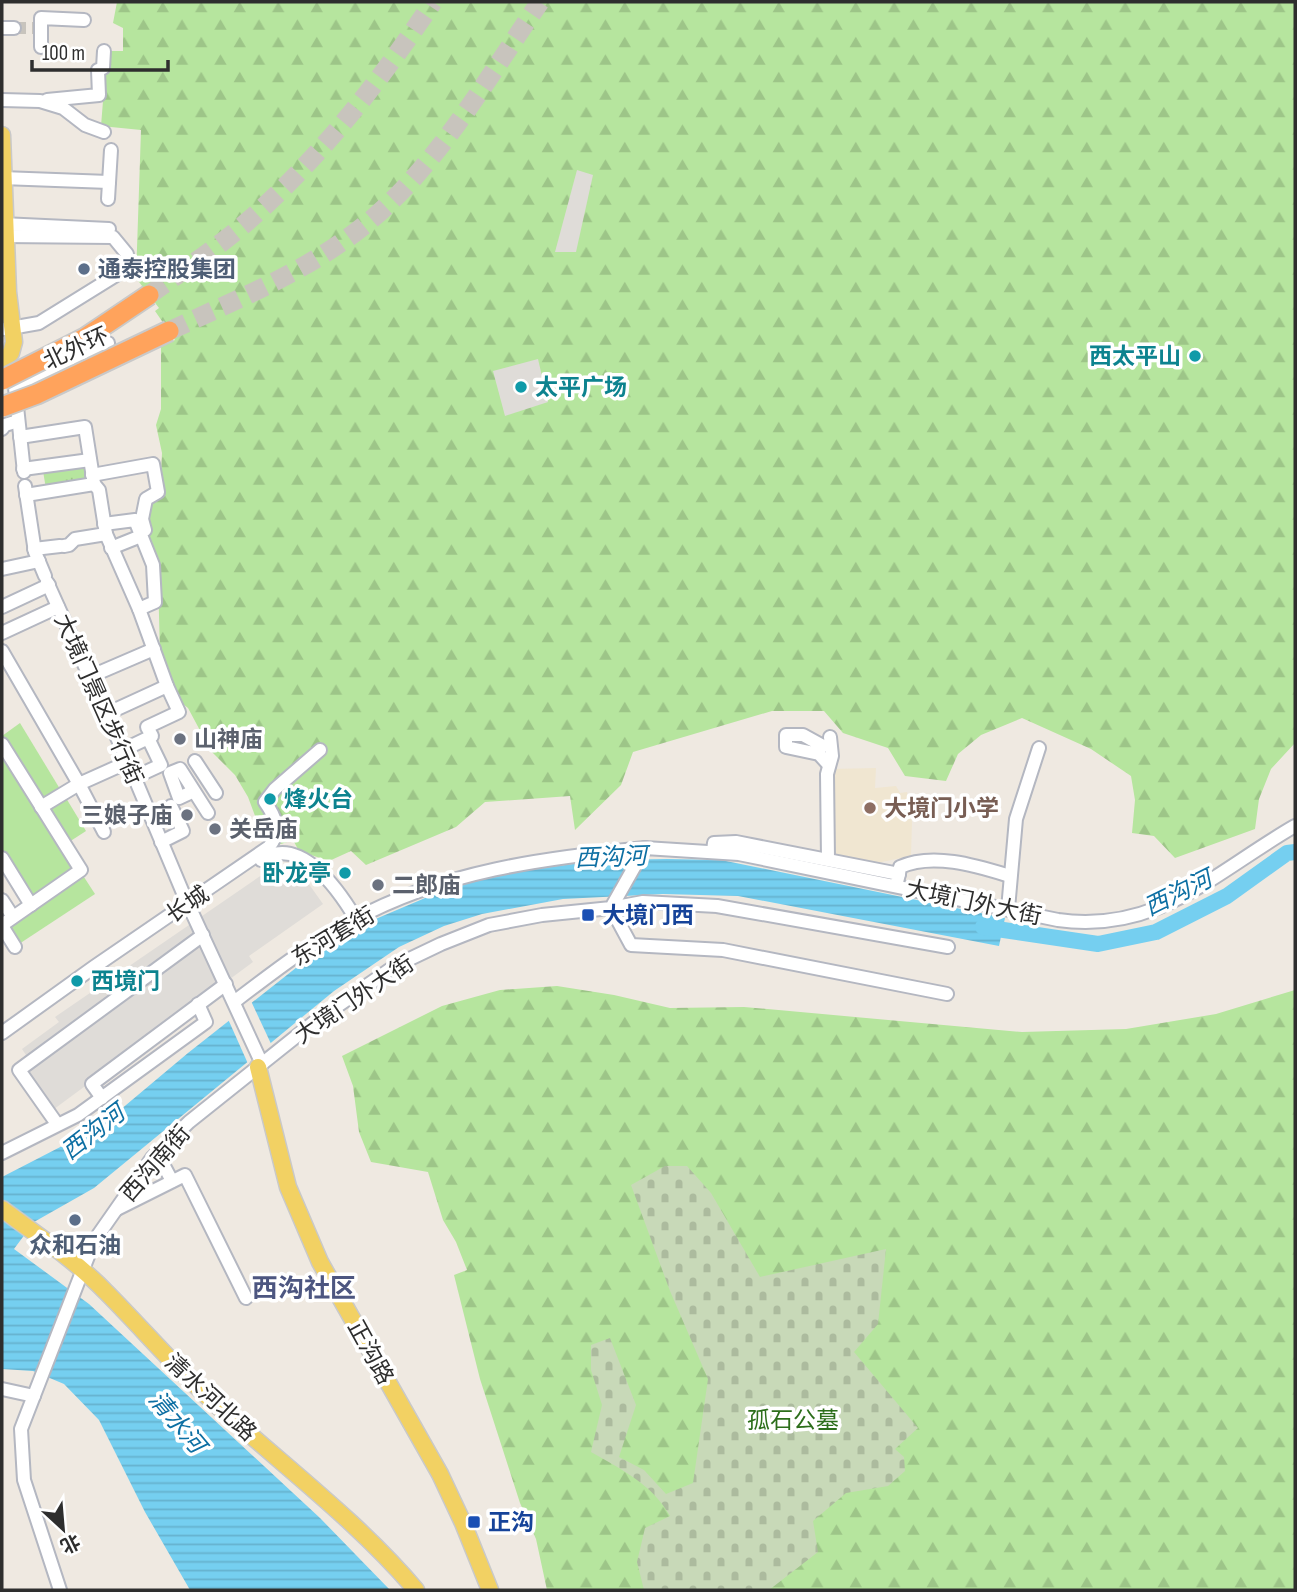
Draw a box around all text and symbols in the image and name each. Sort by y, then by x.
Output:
scale bar [32,28,168,72]
text: 100 m [42,41,85,66]
place label: 通泰控股集团 [98,256,236,284]
marker: 通泰控股集团 [76,261,92,277]
street label: 北外环 [39,322,114,376]
place label: 西太平山 [1089,343,1181,371]
marker: 西太平山 [1187,348,1203,364]
place label: 太平广场 [535,374,627,402]
marker: 太平广场 [513,379,529,395]
street label: 大境门景区步行街 [48,610,148,789]
place label: 山神庙 [194,726,263,754]
marker: 山神庙 [172,731,188,747]
place label: 烽火台 [284,786,353,814]
marker: 烽火台 [262,791,278,807]
place label: 大境门小学 [884,795,999,823]
marker: 大境门小学 [862,800,878,816]
place label: 三娘子庙 [81,802,173,830]
marker: 三娘子庙 [179,807,195,823]
place label: 关岳庙 [229,816,298,844]
marker: 关岳庙 [207,821,223,837]
water label: 西沟河 [575,842,651,873]
place label: 卧龙亭 [262,860,331,888]
water label: 西沟河 [1140,863,1221,922]
marker: 卧龙亭 [337,865,353,881]
place label: 二郎庙 [392,872,461,900]
street label: 大境门外大街 [903,875,1044,931]
marker: 二郎庙 [370,877,386,893]
street label: 长城 [161,880,214,929]
street label: 东河套街 [287,901,380,973]
place label: 大境门西 [602,902,694,930]
marker: 大境门西 [580,907,596,923]
street label: 大境门外大街 [290,950,420,1050]
place label: 西境门 [91,968,160,996]
marker: 西境门 [69,973,85,989]
water label: 西沟河 [56,1096,134,1166]
street label: 西沟南街 [115,1120,196,1208]
marker: 众和石油 [67,1212,83,1228]
place label: 众和石油 [29,1232,121,1260]
district label: 西沟社区 [252,1274,356,1305]
street label: 正沟路 [341,1316,399,1389]
street label: 清水河北路 [160,1348,262,1446]
water label: 清水河 [143,1385,211,1459]
park label: 孤石公墓 [747,1407,839,1435]
north arrow [28,1494,98,1564]
place label: 正沟 [488,1509,534,1537]
marker: 正沟 [466,1514,482,1530]
text: 北 [56,1528,83,1557]

